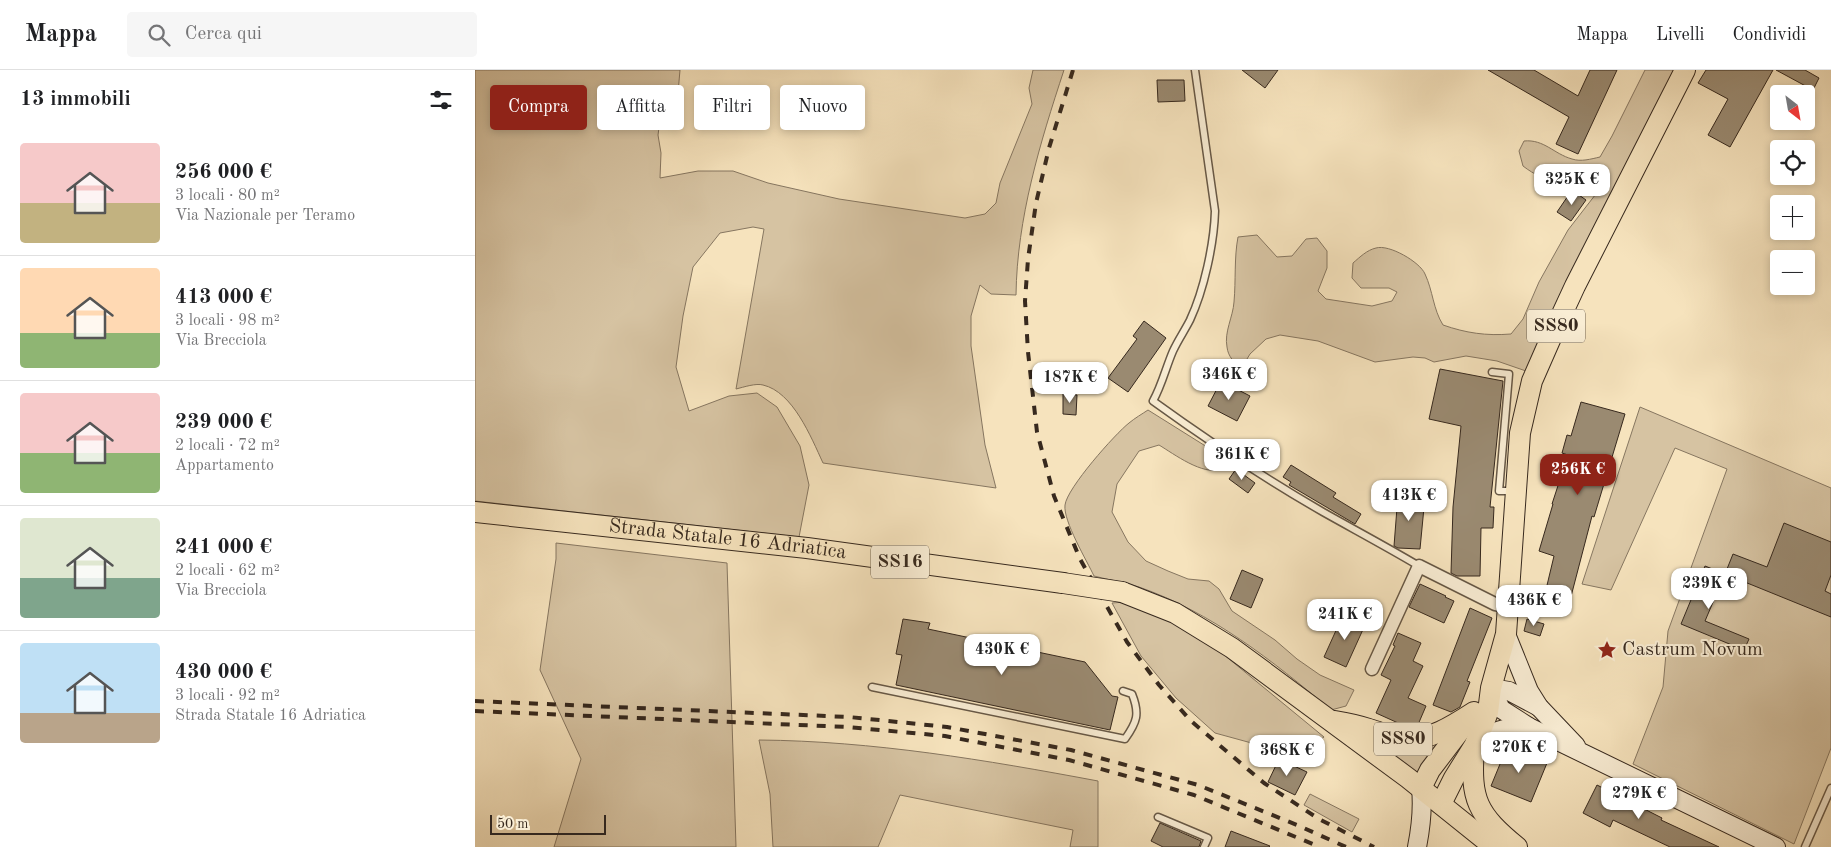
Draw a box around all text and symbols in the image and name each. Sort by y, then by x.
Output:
search box [127,12,477,57]
icon: search [145,21,173,49]
text: Mappa [25,23,97,47]
text: Cerca qui [185,25,262,44]
text: Mappa [1576,26,1628,44]
text: Livelli [1656,26,1704,44]
text: Condividi [1732,26,1806,44]
chip: Compra [490,85,587,130]
chip: Affitta [597,85,684,130]
chip: Filtri [694,85,770,130]
chip: Nuovo [780,85,865,130]
north arrow [1770,85,1815,130]
map controls [1770,85,1815,295]
icon: filters [427,86,455,114]
text: 13 immobili [20,89,131,110]
button: locate [1770,140,1815,185]
text: 256 000 € [175,162,272,183]
icon: home [60,163,120,223]
pin: 325K € [1531,164,1613,206]
text: 325K € [1545,172,1599,188]
text: 3 locali · 80 m² [175,188,280,204]
button: + [1770,195,1815,240]
text: Via Nazionale per Teramo [175,208,355,224]
button: − [1770,250,1815,295]
text: 413 000 € [175,287,272,308]
icon: home [60,288,120,348]
road number: SS80 [1527,310,1585,342]
text: 3 locali · 98 m² [175,313,280,329]
text: Via Brecciola [175,333,267,349]
pin: 346K € [1188,358,1270,401]
pin: 187K € [1029,362,1111,404]
text: 346K € [1202,367,1256,383]
text: 187K € [1043,370,1097,386]
text: 239 000 € [175,412,272,433]
icon: home [60,413,120,473]
text: 2 locali · 72 m² [175,438,280,454]
pin: 361K € [1201,438,1283,481]
text: 361K € [1215,447,1269,463]
pin: 256K € [1537,454,1619,496]
text: Appartamento [175,458,274,474]
text: 256K € [1551,462,1605,478]
pin: 413K € [1368,480,1450,522]
text: 413K € [1382,488,1436,504]
street label: Strada Statale 16 Adriatica [608,517,848,563]
text: 241 000 € [175,537,272,558]
icon: home [60,538,120,598]
road number: SS16 [871,546,929,578]
text: 2 locali · 62 m² [175,563,280,579]
pin: 239K € [1668,568,1750,610]
text: 239K € [1682,576,1736,592]
text: Via Brecciola [175,583,267,599]
pin: 436K € [1493,584,1575,627]
text: 436K € [1507,593,1561,609]
pin: 241K € [1304,598,1386,641]
text: 241K € [1318,607,1372,623]
pin: 430K € [961,634,1043,676]
place icon: Castrum Novum [1596,639,1618,661]
place label: Castrum Novum [1622,640,1763,660]
text: 430K € [975,642,1029,658]
text: 430 000 € [175,662,272,683]
icon: home [60,663,120,723]
text: 3 locali · 92 m² [175,688,280,704]
text: Strada Statale 16 Adriatica [175,708,366,724]
road number: SS80 [1374,722,1432,756]
pin: 270K € [1478,732,1560,774]
pin: 368K € [1246,734,1328,777]
text: 270K € [1492,740,1546,756]
text: 368K € [1260,743,1314,759]
pin: 279K € [1598,778,1680,820]
text: 279K € [1612,786,1666,802]
scale bar [490,812,606,835]
text: 50 m [497,817,528,831]

